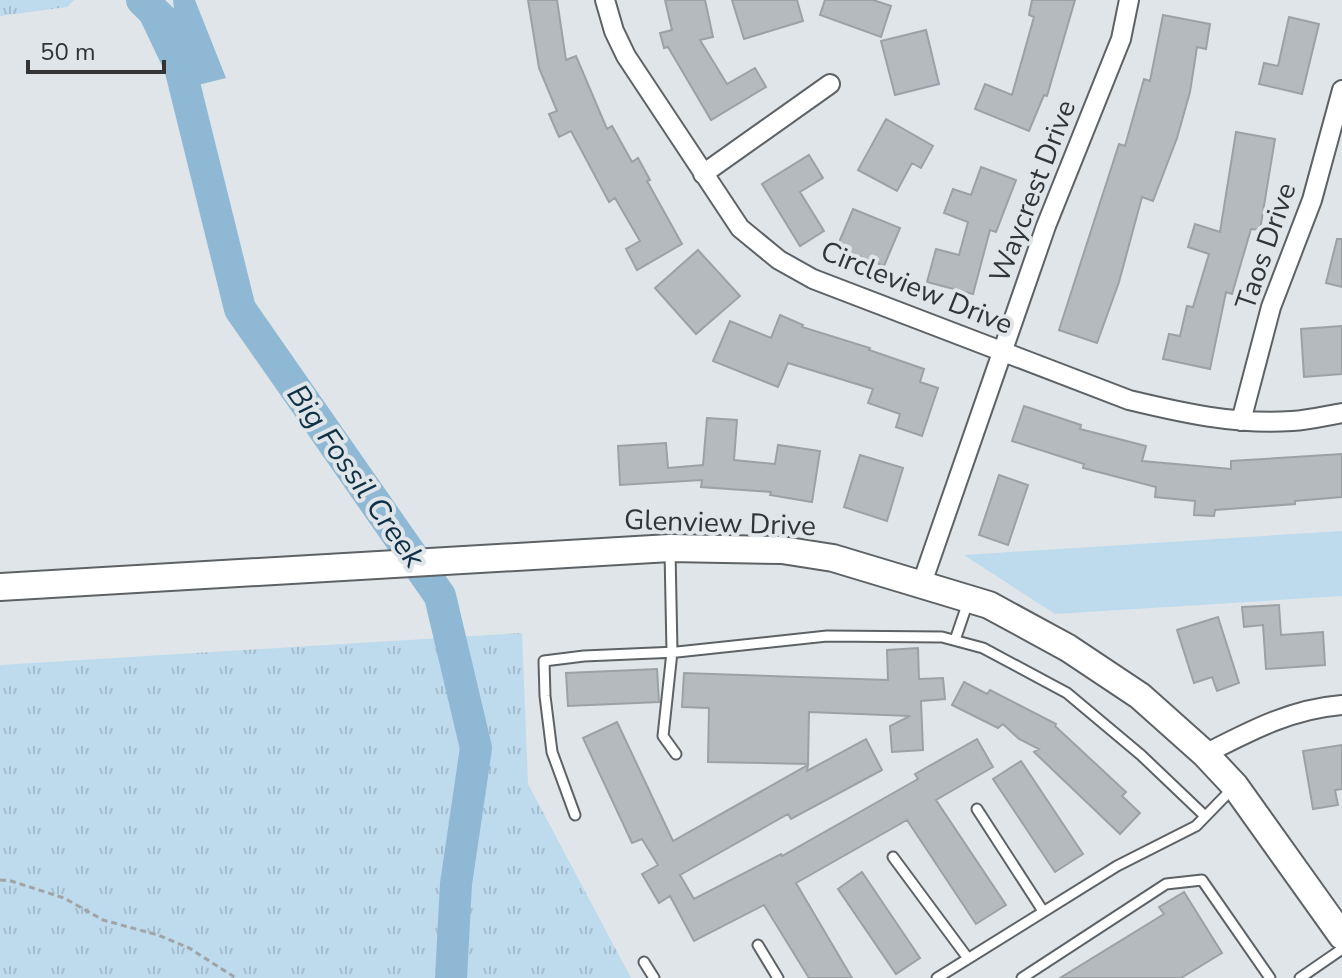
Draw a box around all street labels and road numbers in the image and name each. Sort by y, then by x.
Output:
street label: Waycrest Drive [981,95,1085,288]
street label: Taos Drive [1226,178,1305,315]
street label: Circleview Drive [815,232,1018,344]
street label: Glenview Drive [623,501,817,545]

